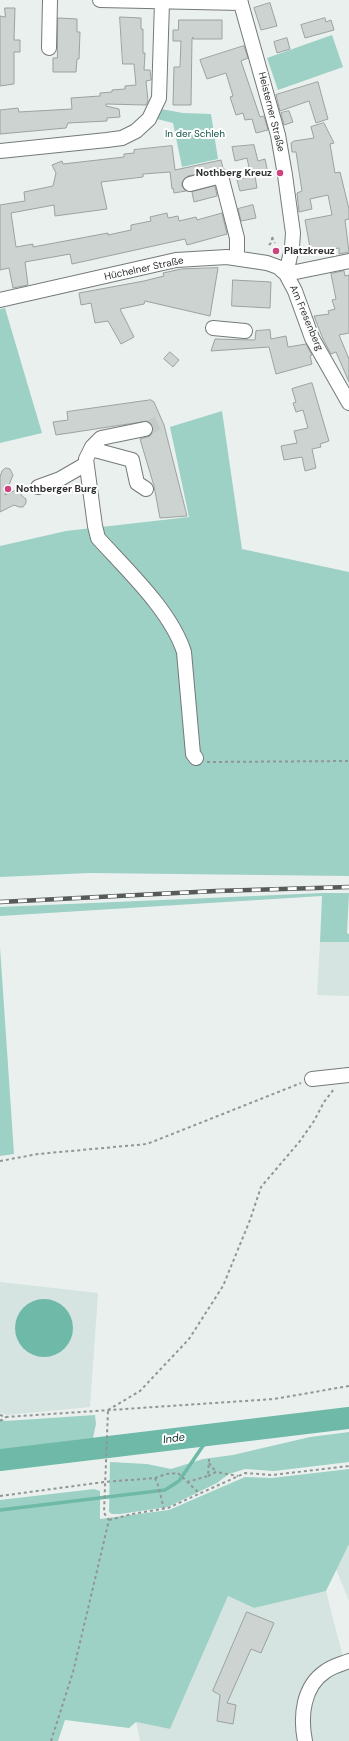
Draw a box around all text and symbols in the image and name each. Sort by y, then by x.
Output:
street label: Heisterner Straße [255,71,287,153]
park label: In der Schleh [165,128,225,140]
place label: Nothberg Kreuz [196,167,272,179]
marker: Nothberg Kreuz [275,168,285,178]
place label: Platzkreuz [284,245,335,257]
marker: Platzkreuz [271,246,281,256]
street label: Hüchelner Straße [103,255,185,283]
street label: Am Fresenberg [287,283,325,353]
place label: Nothberger Burg [16,483,97,495]
marker: Nothberger Burg [3,484,13,494]
water label: Inde [162,1431,186,1447]

